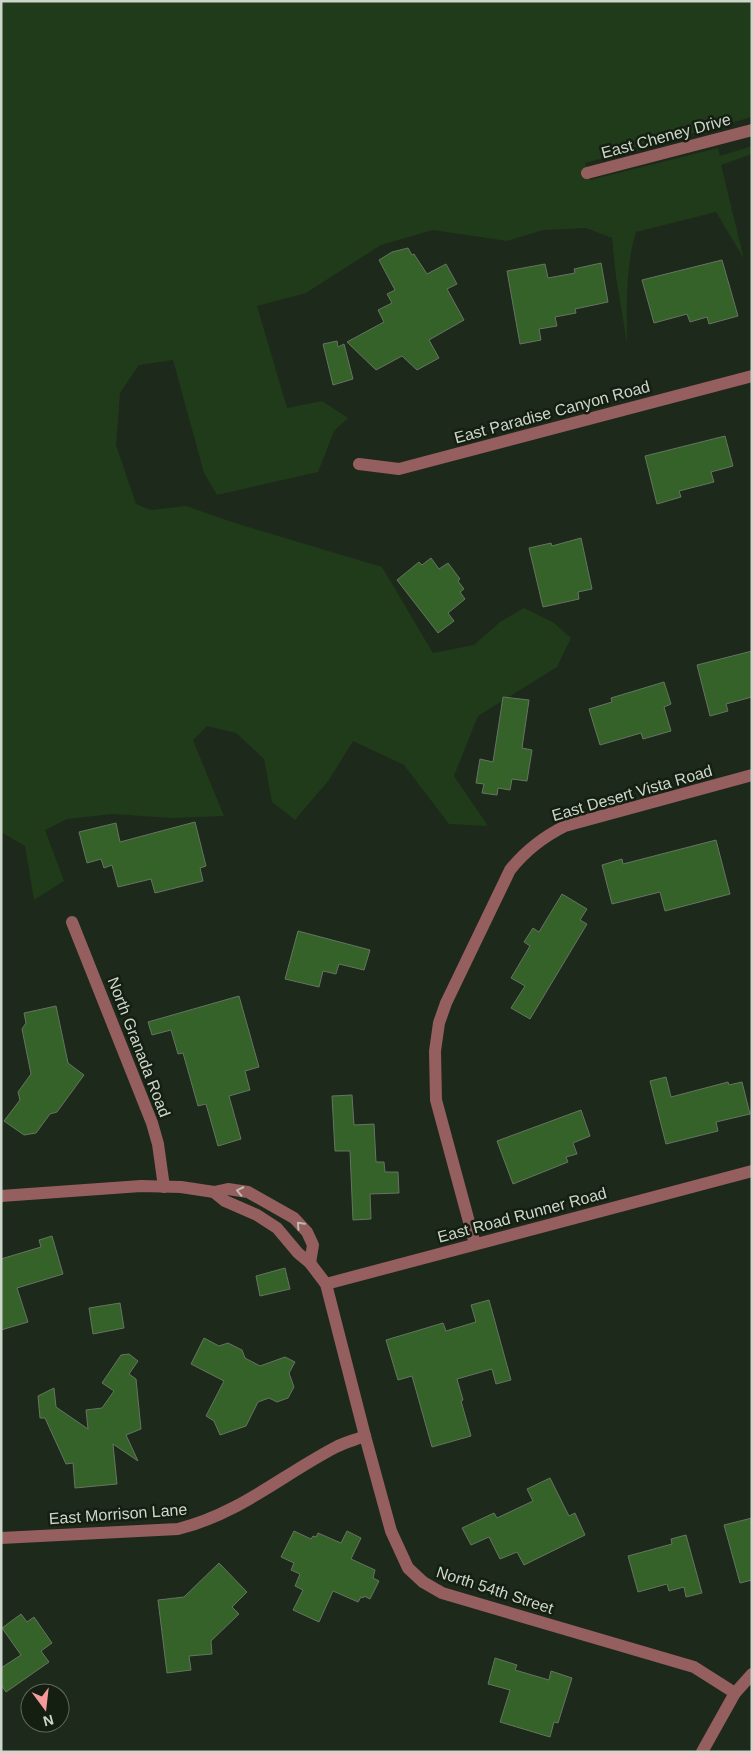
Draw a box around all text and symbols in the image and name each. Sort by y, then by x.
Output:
street label: East Cheney Drive [599,111,733,161]
street label: East Paradise Canyon Road [452,378,652,446]
street label: East Desert Vista Road [550,762,714,824]
street label: North Granada Road [104,975,174,1119]
street label: East Road Runner Road [436,1184,608,1246]
one-way arrow [236,1186,245,1197]
one-way arrow [297,1221,306,1230]
street label: East Morrison Lane [48,1501,188,1527]
street label: North 54th Street [434,1563,556,1617]
north arrow [20,1683,70,1733]
text: N [41,1712,55,1730]

